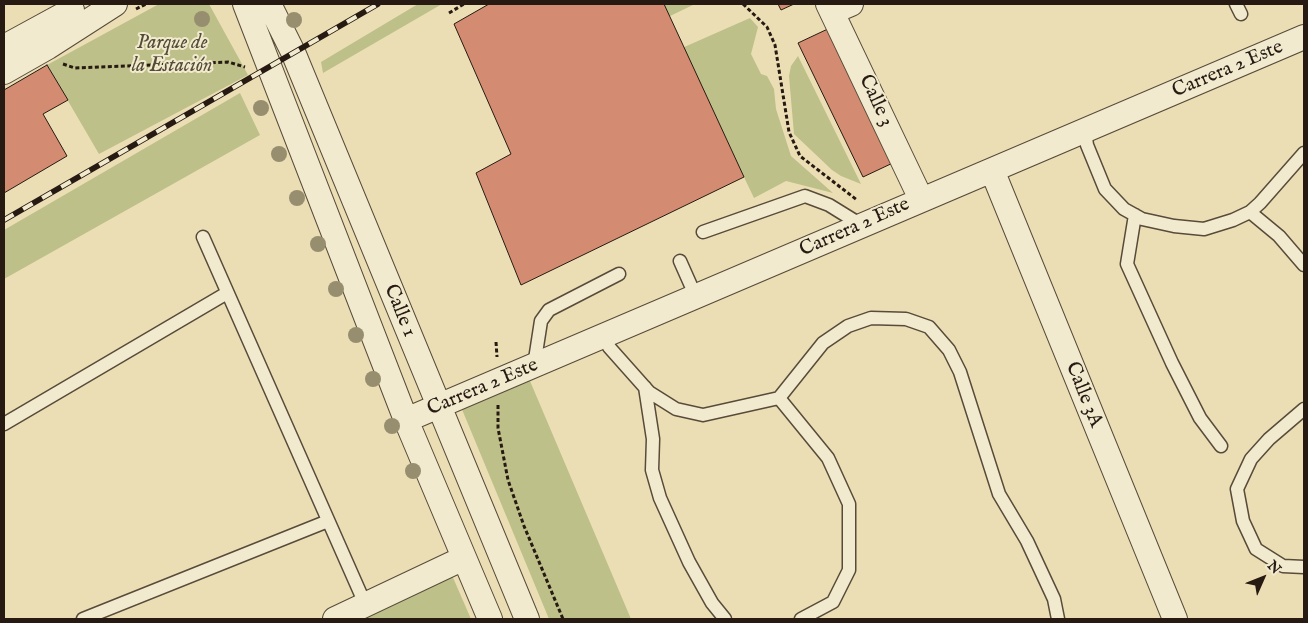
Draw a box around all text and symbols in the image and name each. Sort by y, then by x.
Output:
park label: Parque de la Estación [132,32,212,79]
street label: Carrera 2 Este [1169,36,1287,104]
street label: Calle 3 [853,71,897,131]
street label: Carrera 2 Este [796,193,914,263]
street label: Calle 1 [378,281,420,341]
street label: Carrera 2 Este [424,354,542,422]
street label: Calle 3A [1059,359,1107,431]
north arrow [1238,553,1288,603]
text: N [1263,557,1284,578]

